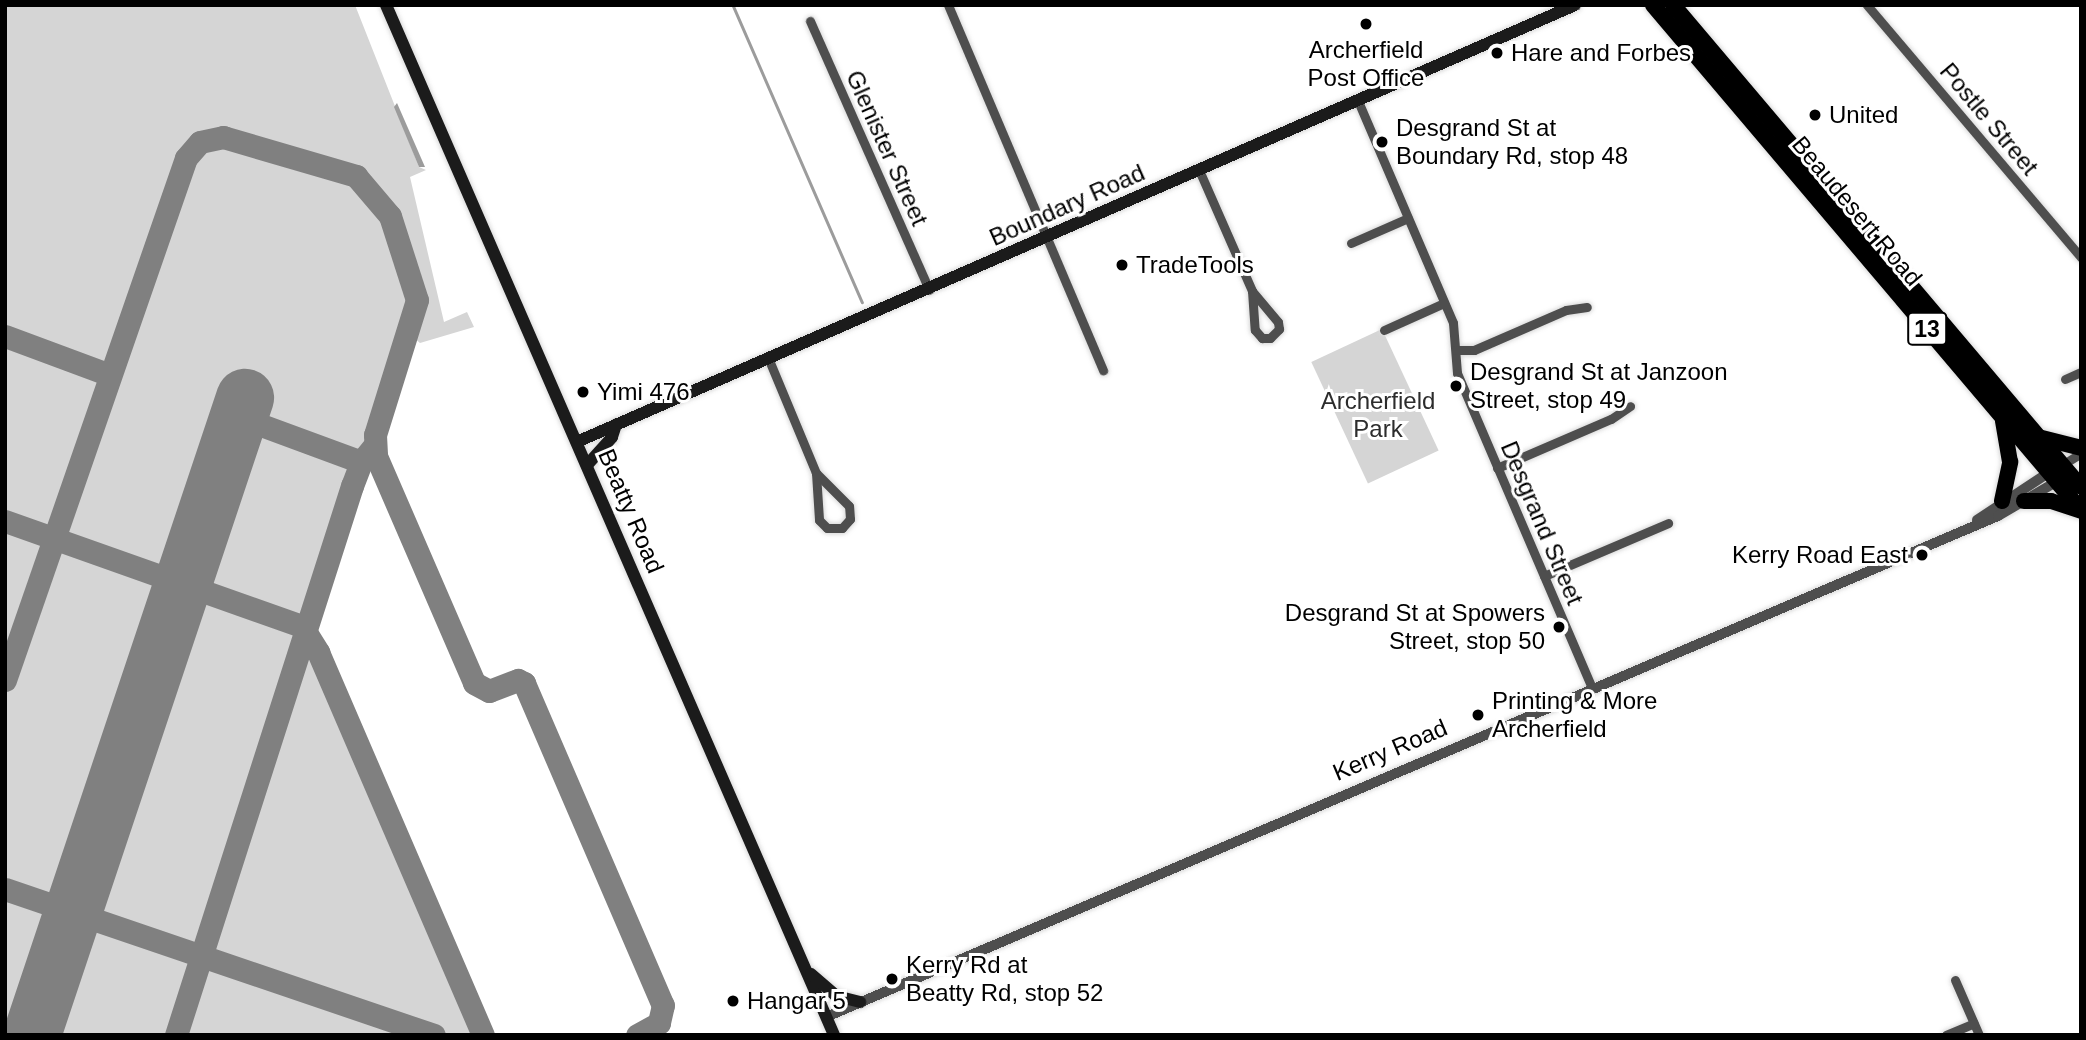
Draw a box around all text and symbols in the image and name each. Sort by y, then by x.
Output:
marker: Archerfield Post Office [1358,16,1374,32]
place label: Archerfield Post Office [1308,36,1424,92]
place label: Hare and Forbes [1511,39,1691,67]
marker: Hare and Forbes [1489,45,1505,61]
street label: Postle Street [1934,57,2044,181]
street label: Glenister Street [840,66,934,230]
place label: United [1829,101,1898,129]
marker: United [1807,107,1823,123]
place label: Desgrand St at Boundary Rd, stop 48 [1396,114,1628,170]
street label: Beaudesert Road [1786,130,1928,292]
marker: Desgrand St at Boundary Rd, stop 48 [1374,134,1390,150]
street label: Boundary Road [985,158,1149,252]
place label: TradeTools [1136,251,1254,279]
marker: TradeTools [1114,257,1130,273]
road number: 13 [1906,310,1948,348]
place label: Desgrand St at Janzoon Street, stop 49 [1470,358,1727,414]
place label: Yimi 476 [597,378,689,406]
marker: Desgrand St at Janzoon Street, stop 49 [1448,378,1464,394]
marker: Yimi 476 [575,384,591,400]
park label: Archerfield Park [1321,387,1435,443]
street label: Desgrand Street [1495,437,1589,609]
street label: Beatty Road [592,445,670,577]
place label: Kerry Road East [1732,541,1908,569]
marker: Kerry Road East [1914,547,1930,563]
place label: Desgrand St at Spowers Street, stop 50 [1285,599,1545,655]
marker: Desgrand St at Spowers Street, stop 50 [1551,619,1567,635]
place label: Printing & More Archerfield [1492,687,1657,743]
marker: Printing & More Archerfield [1470,707,1486,723]
street label: Kerry Road [1329,713,1451,787]
place label: Kerry Rd at Beatty Rd, stop 52 [906,951,1103,1007]
marker: Kerry Rd at Beatty Rd, stop 52 [884,971,900,987]
place label: Hangar 5 [747,987,846,1015]
marker: Hangar 5 [725,993,741,1009]

